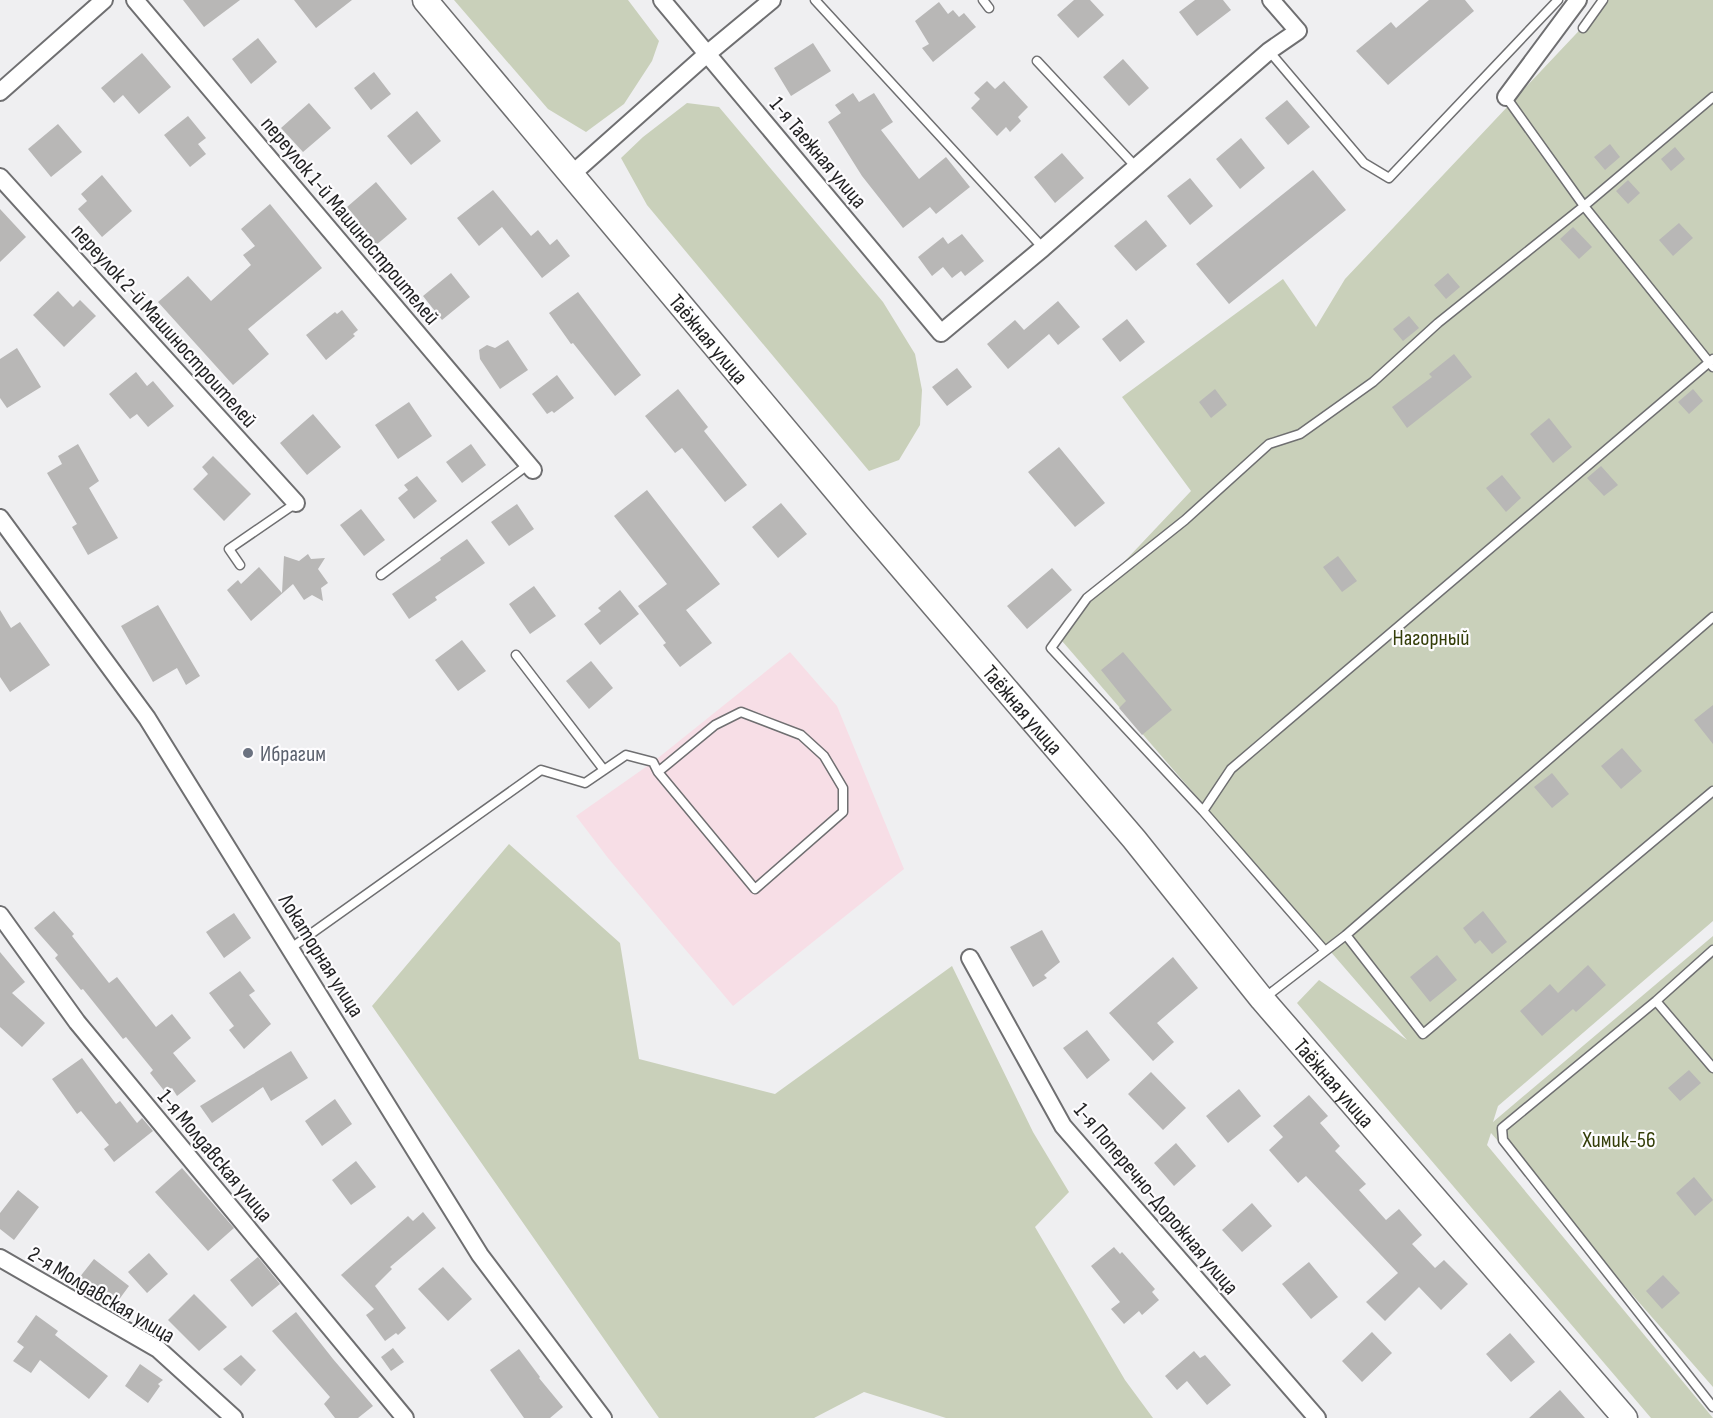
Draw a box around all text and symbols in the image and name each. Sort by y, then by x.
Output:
street label: 1-я Таежная улица [763,92,872,214]
street label: переулок 1-й Машиностроителей [255,111,445,331]
street label: переулок 2-й Машиностроителей [65,218,263,434]
street label: Таёжная улица [662,289,753,390]
park label: Нагорный [1393,625,1469,652]
street label: Таёжная улица [976,660,1068,761]
place label: Ибрагим [260,741,326,768]
marker: Ибрагим [241,746,255,760]
street label: Локаторная улица [272,888,369,1023]
street label: Таёжная улица [1287,1033,1379,1134]
street label: 1-я Молдавская улица [151,1084,278,1228]
street label: 1-я Поперечно-Дорожная улица [1068,1098,1244,1300]
park label: Химик-56 [1581,1127,1656,1154]
street label: 2-я Молдавская улица [23,1241,180,1350]

